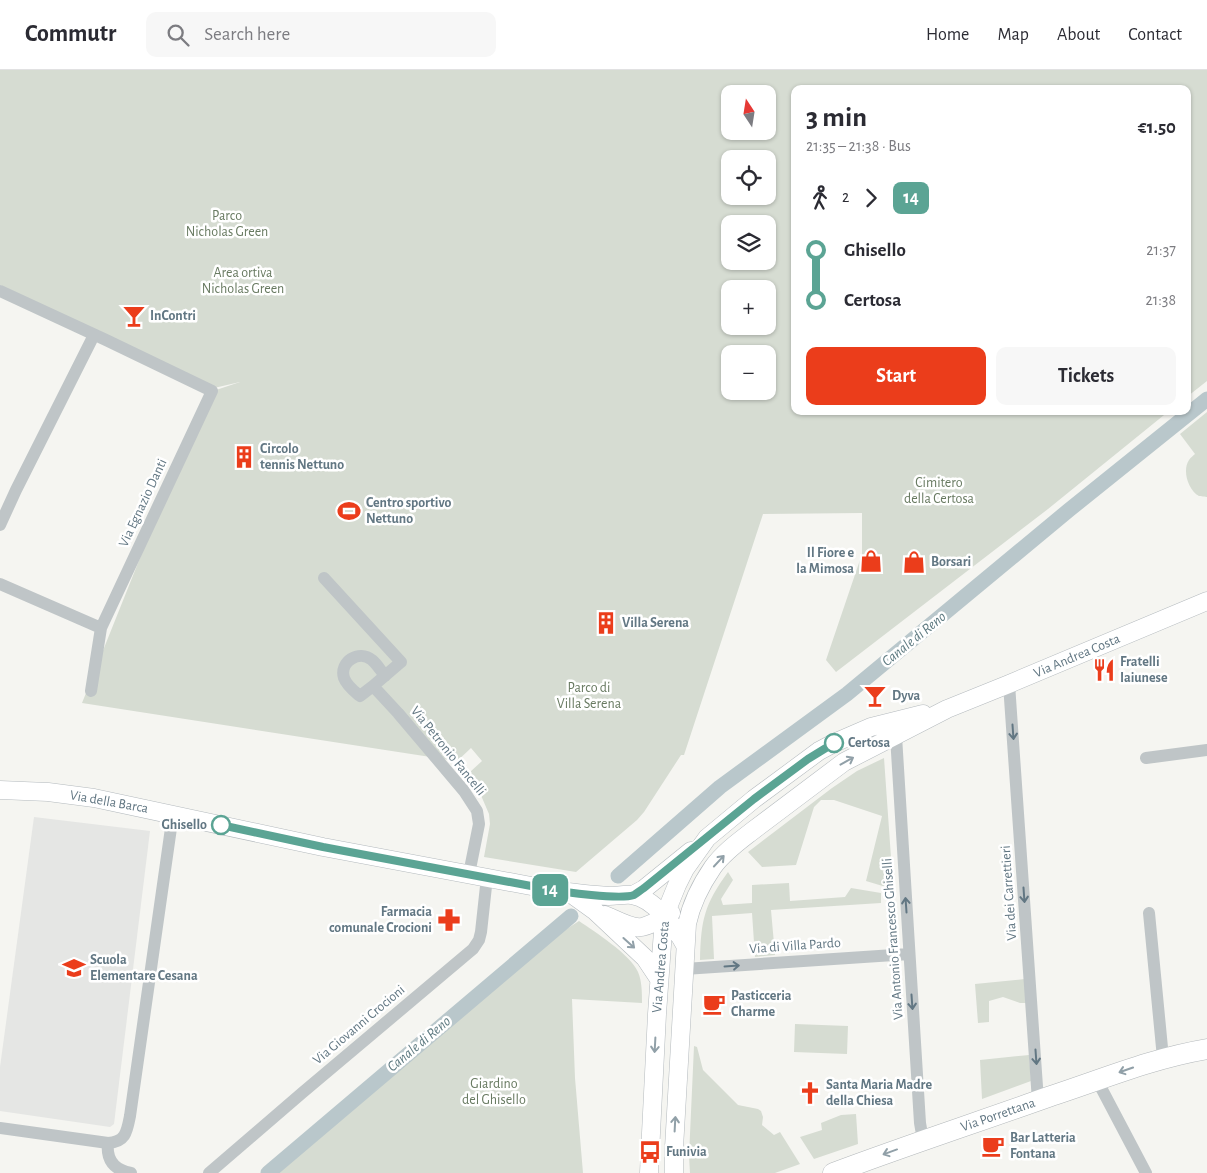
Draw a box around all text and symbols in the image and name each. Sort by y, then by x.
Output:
search box [146,12,496,57]
icon: search [164,21,192,49]
text: Commutr [25,22,116,46]
text: Search here [204,25,290,44]
text: Home [926,26,969,44]
text: Map [997,26,1029,44]
text: About [1057,26,1100,44]
text: Contact [1128,26,1182,44]
north arrow [721,85,776,140]
map controls [721,85,776,400]
text: 3 min [806,104,867,132]
text: €1.50 [1138,118,1176,137]
text: 21:35 – 21:38 · Bus [806,138,911,154]
button: locate [721,150,776,205]
icon: walk [806,184,834,212]
icon: forward [857,184,885,212]
text: 2 [842,189,849,205]
text: 14 [903,189,919,207]
park label: Parco Nicholas Green [186,209,268,239]
button: layers [721,215,776,270]
text: Ghisello [844,241,906,260]
text: 21:37 [1146,242,1176,258]
park label: Area ortiva Nicholas Green [202,266,284,296]
button: + [721,280,776,335]
text: Certosa [844,291,901,310]
text: 21:38 [1145,292,1176,308]
bar icon: InContri [121,303,147,329]
place label: InContri [150,309,196,323]
button: − [721,345,776,400]
button: Start [806,347,986,405]
button: Tickets [996,347,1176,405]
place label: Circolo tennis Nettuno [260,442,344,472]
building icon: Circolo tennis Nettuno [231,444,257,470]
street label: Via Egnazio Danti [116,457,170,549]
park label: Cimitero della Certosa [904,476,975,506]
place label: Centro sportivo Nettuno [366,496,451,526]
sports icon: Centro sportivo Nettuno [336,498,362,524]
place label: Il Fiore e la Mimosa [796,546,854,576]
shop icon: Il Fiore e la Mimosa [858,548,884,574]
shop icon: Borsari [901,549,927,575]
place label: Borsari [931,555,971,569]
water label: Canale di Reno [879,609,949,669]
building icon: Villa Serena [593,610,619,636]
place label: Villa Serena [622,616,689,630]
street label: Via Andrea Costa [1032,631,1123,680]
place label: Fratelli Iaiunese [1120,655,1168,685]
restaurant icon: Fratelli Iaiunese [1091,657,1117,683]
park label: Parco di Villa Serena [557,681,622,711]
bar icon: Dyva [862,683,888,709]
place label: Dyva [892,689,921,703]
street label: Via Petronio Fancelli [408,704,488,798]
one-way arrow [1008,724,1017,740]
marker: Certosa [824,733,844,753]
place label: Certosa [848,736,890,750]
one-way arrow [839,756,854,766]
street label: Via della Barca [69,788,150,816]
marker: Ghisello [211,815,231,835]
place label: Ghisello [161,818,207,832]
street label: Via dei Carrettieri [999,845,1019,941]
one-way arrow [713,855,725,867]
street label: Via Antonio Francesco Ghiselli [880,858,906,1020]
line badge: 14 [528,874,572,906]
text: 14 [542,881,558,899]
one-way arrow [1020,886,1029,902]
one-way arrow [901,897,910,913]
place label: Farmacia comunale Crocioni [329,905,432,935]
pharmacy icon: Farmacia comunale Crocioni [436,907,462,933]
street label: Via Andrea Costa [650,920,672,1014]
street label: Via di Villa Pardo [749,936,841,956]
one-way arrow [623,937,636,949]
place label: Scuola Elementare Cesana [90,953,198,983]
school or university icon: Scuola Elementare Cesana [61,955,87,981]
one-way arrow [724,961,740,970]
street label: Via Giovanni Crocioni [310,983,408,1067]
place label: Pasticceria Charme [731,989,792,1019]
cafe icon: Pasticceria Charme [701,991,727,1017]
one-way arrow [908,994,917,1010]
water label: Canale di Reno [385,1013,453,1075]
one-way arrow [651,1037,660,1053]
one-way arrow [1031,1048,1040,1064]
one-way arrow [1119,1066,1134,1075]
park label: Giardino del Ghisello [462,1077,526,1107]
place label: Santa Maria Madre della Chiesa [826,1078,932,1108]
church icon: Santa Maria Madre della Chiesa [797,1080,823,1106]
street label: Via Porrettana [959,1096,1038,1134]
one-way arrow [671,1117,680,1133]
place label: Bar Latteria Fontana [1010,1131,1076,1161]
cafe icon: Bar Latteria Fontana [980,1133,1006,1159]
bus stop icon: Funivia [637,1139,663,1165]
place label: Funivia [666,1145,707,1159]
one-way arrow [883,1148,898,1157]

